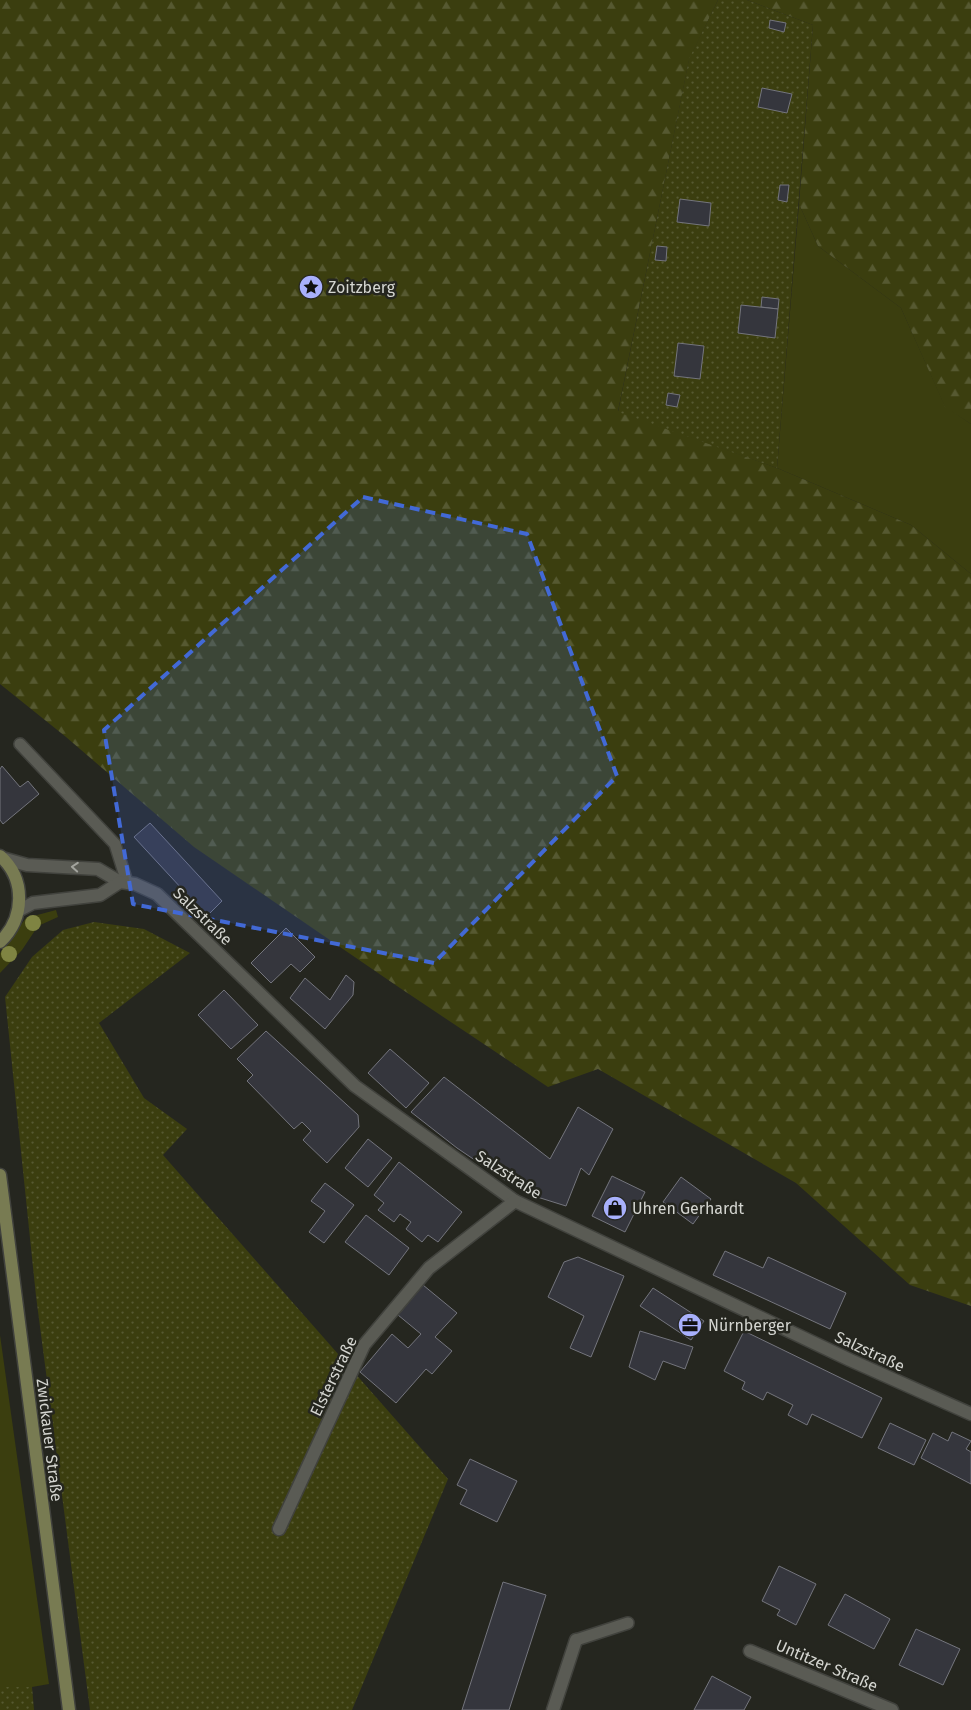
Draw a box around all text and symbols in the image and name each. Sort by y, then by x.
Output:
place icon: Zoitzberg [298,274,324,300]
place label: Zoitzberg [328,278,396,297]
one-way arrow [71,862,79,873]
street label: Salzstraße [169,884,236,949]
street label: Salzstraße [472,1146,545,1203]
shop icon: Uhren Gerhardt [602,1195,628,1221]
place label: Uhren Gerhardt [632,1199,744,1218]
office icon: Nürnberger [677,1312,703,1338]
place label: Nürnberger [708,1316,792,1335]
street label: Salzstraße [832,1327,908,1376]
street label: Elsterstraße [306,1333,361,1419]
street label: Zwickauer Straße [33,1377,66,1503]
street label: Untitzer Straße [773,1635,881,1696]

